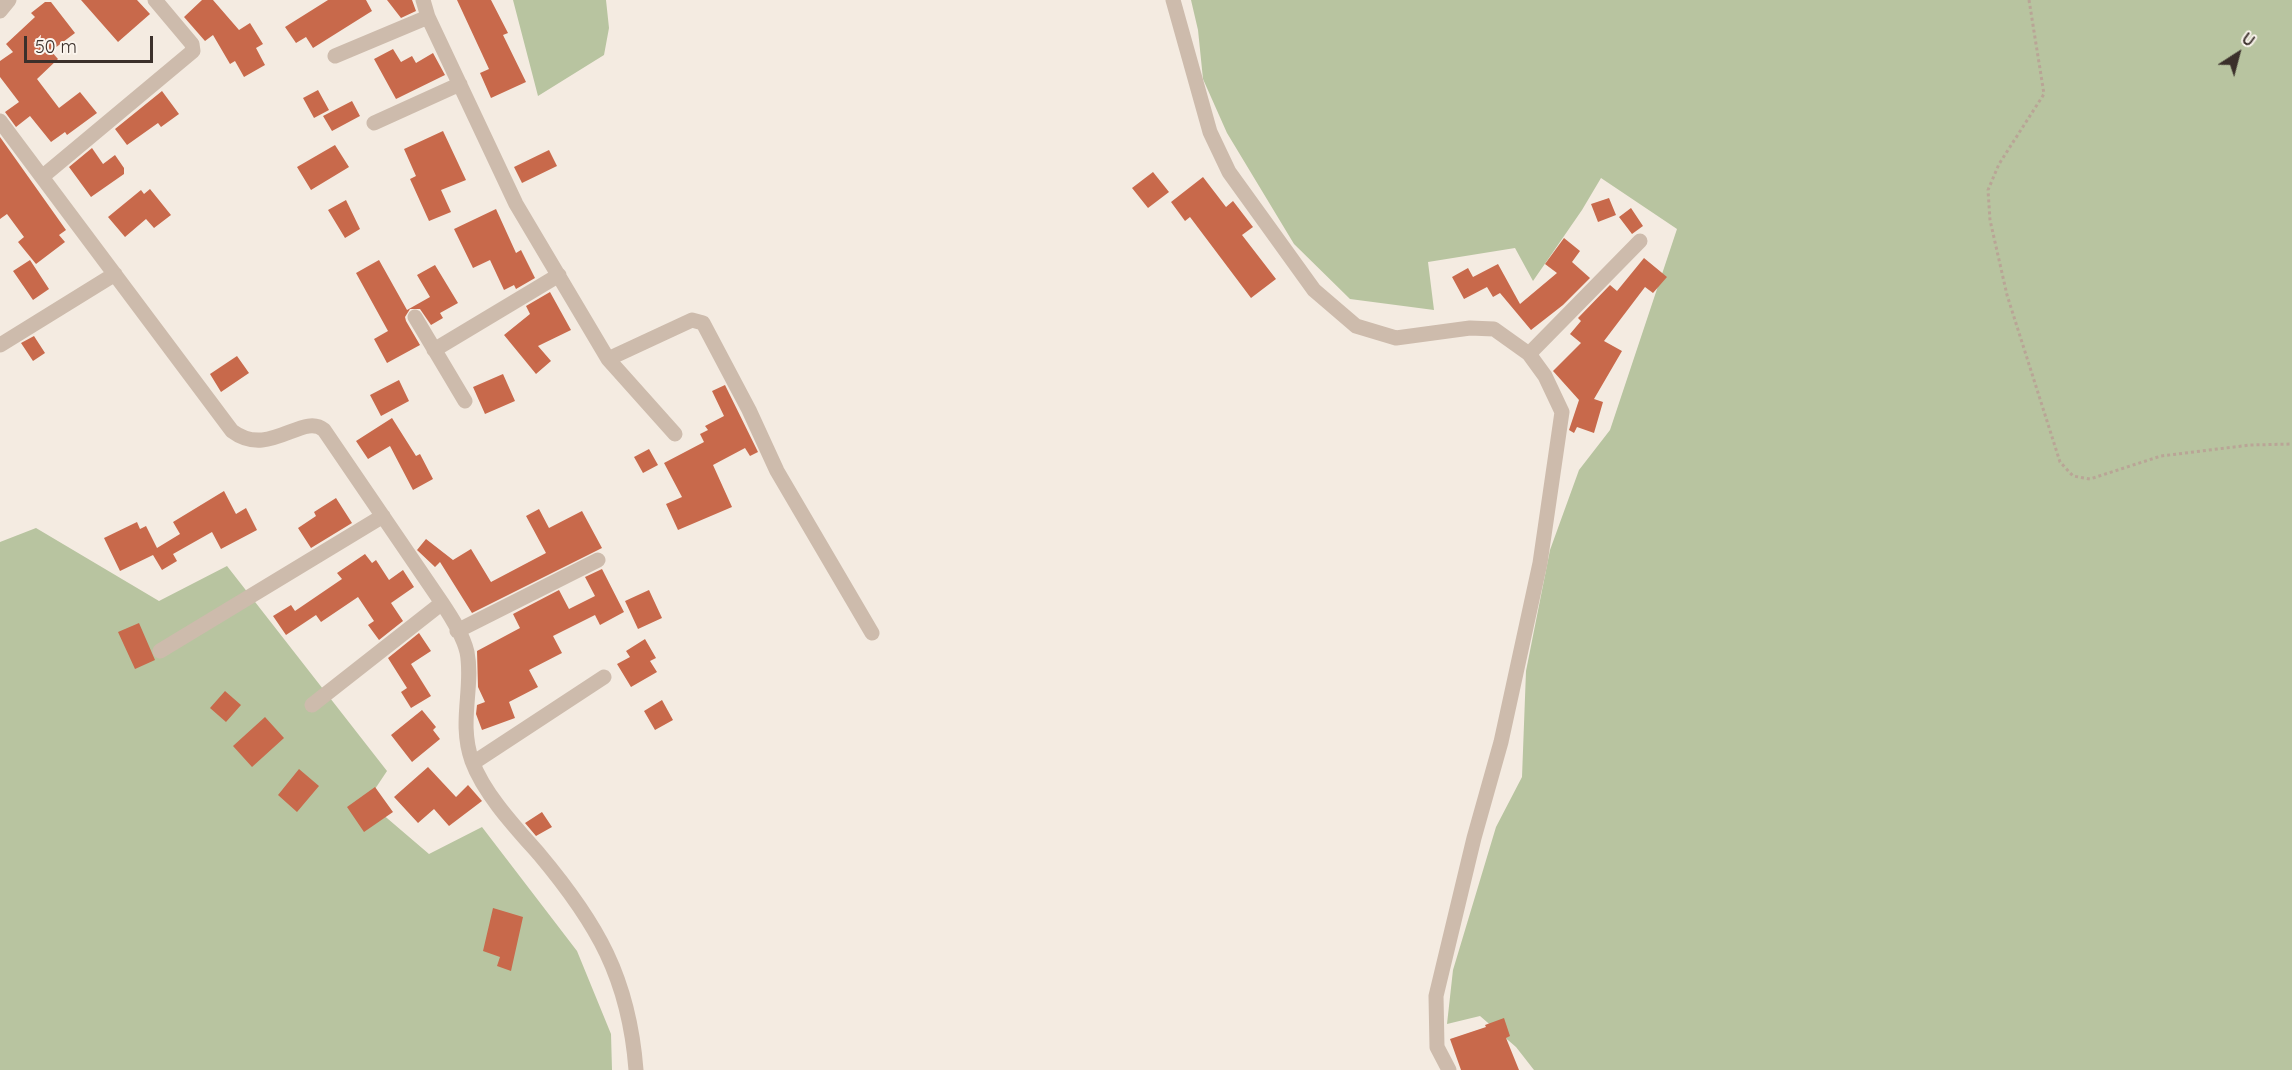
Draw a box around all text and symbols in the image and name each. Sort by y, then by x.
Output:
scale bar [27,24,156,62]
north arrow [2208,24,2268,84]
text: U [2238,28,2259,51]
text: 50 m [35,35,77,58]

